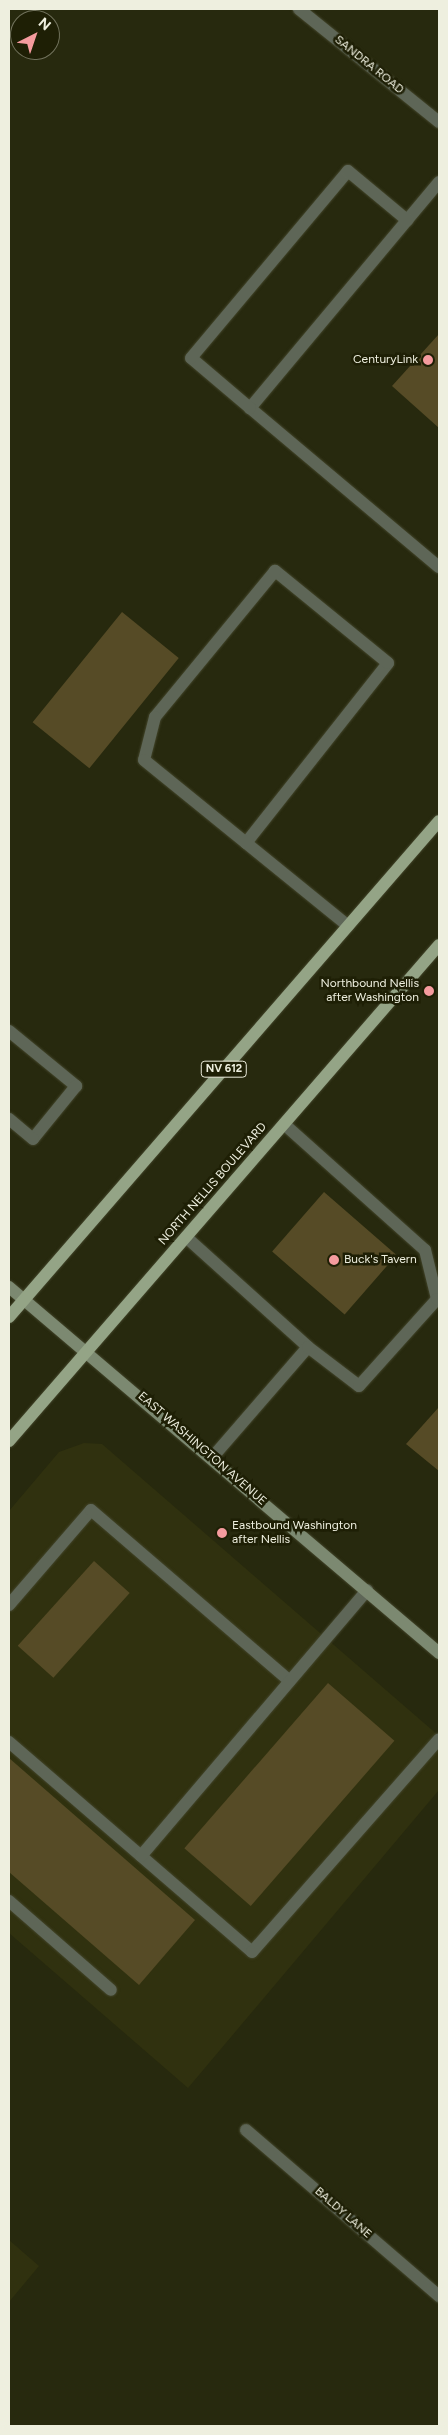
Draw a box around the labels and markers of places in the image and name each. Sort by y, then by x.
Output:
place label: CenturyLink [353,353,418,367]
marker: CenturyLink [422,354,434,366]
place label: Northbound Nellis after Washington [321,977,419,1005]
marker: Northbound Nellis after Washington [423,985,435,997]
place label: Buck's Tavern [344,1253,417,1267]
marker: Buck's Tavern [328,1254,340,1266]
place label: Eastbound Washington after Nellis [232,1519,357,1547]
marker: Eastbound Washington after Nellis [216,1527,228,1539]

